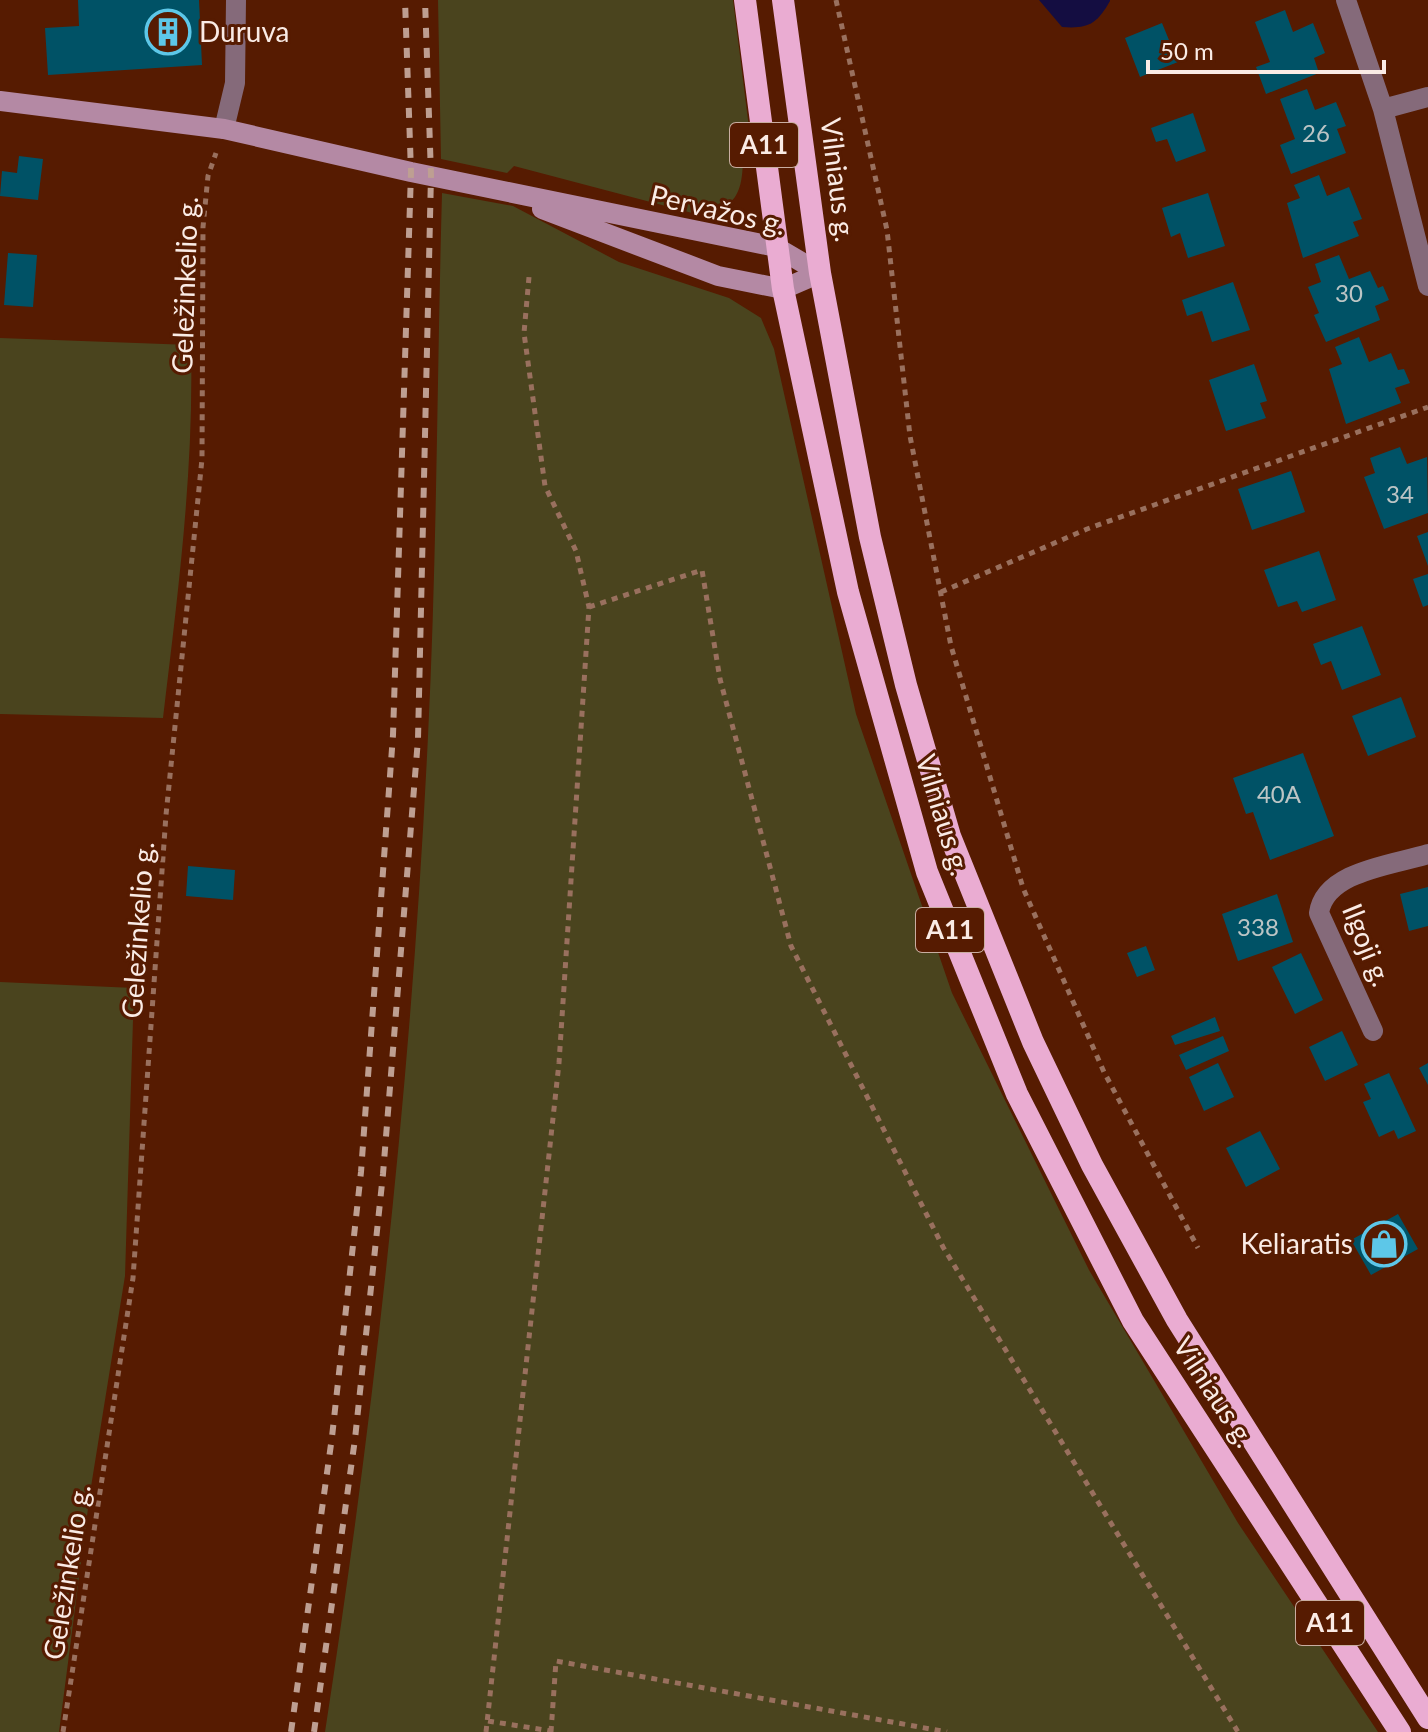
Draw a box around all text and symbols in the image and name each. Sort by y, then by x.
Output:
building icon: Duruva [144,8,192,56]
place label: Duruva [199,14,290,48]
scale bar [1148,24,1384,74]
text: 50 m [1160,36,1214,65]
street label: Vilniaus g. [815,116,863,244]
house number: 26 [1302,118,1330,147]
road number: A11 [730,123,798,167]
street label: Pervažos g. [647,177,789,241]
street label: Geležinkelio g. [164,196,204,374]
house number: 30 [1335,278,1363,307]
house number: 34 [1386,479,1414,508]
street label: Vilniaus g. [909,750,978,879]
house number: 40A [1257,779,1302,808]
street label: Geležinkelio g. [114,840,160,1020]
street label: Ilgoji g. [1336,898,1400,991]
road number: A11 [916,908,984,952]
house number: 338 [1237,912,1279,941]
shop icon: Keliaratis [1360,1220,1408,1268]
place label: Keliaratis [1240,1226,1353,1260]
street label: Vilniaus g. [1167,1330,1263,1453]
street label: Geležinkelio g. [35,1482,97,1662]
road number: A11 [1296,1601,1364,1645]

